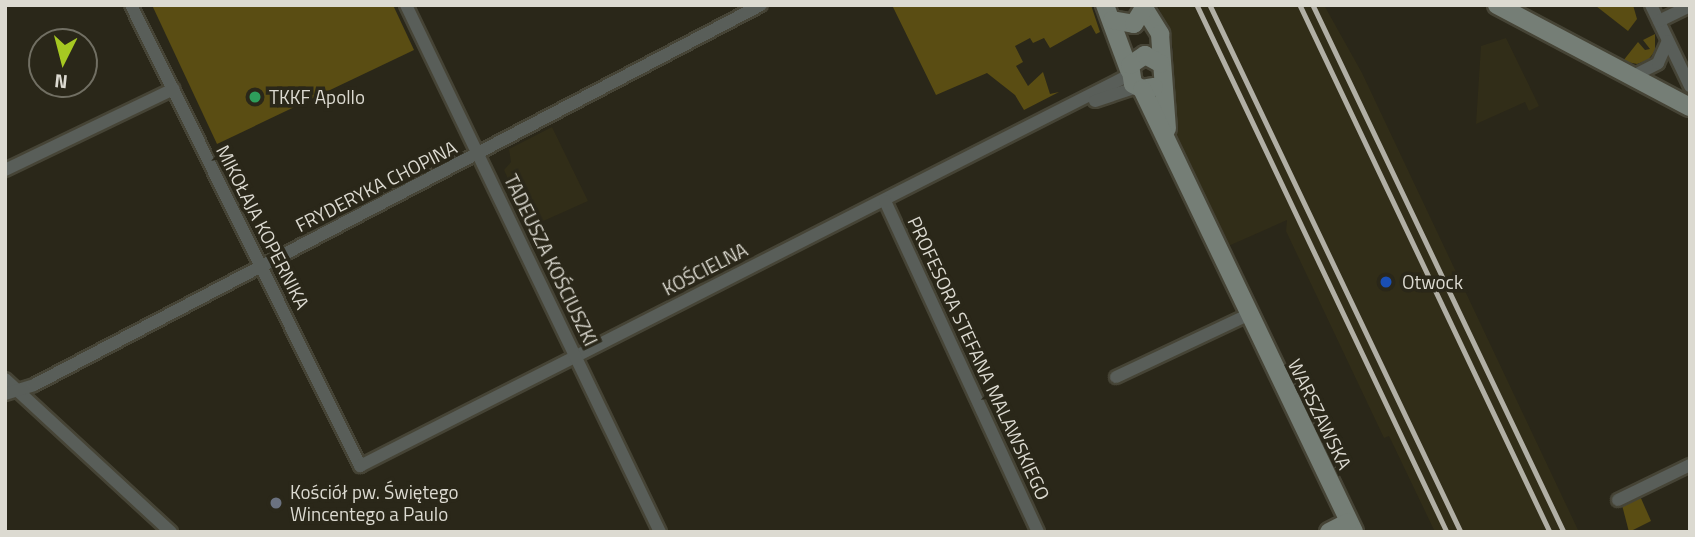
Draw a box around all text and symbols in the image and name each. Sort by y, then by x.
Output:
north arrow [28,28,98,98]
text: N [53,67,69,98]
place label: TKKF Apollo [269,86,365,108]
marker: TKKF Apollo [247,89,263,105]
street label: FRYDERYKA CHOPINA [292,135,460,237]
street label: MIKOŁAJA KOPERNIKA [212,141,314,313]
street label: TADEUSZA KOŚCIUSZKI [500,171,602,349]
street label: PROFESORA STEFANA MALAWSKIEGO [903,213,1055,503]
street label: KOŚCIELNA [659,238,751,300]
place label: Otwock [1402,271,1463,293]
marker: Otwock [1376,272,1396,292]
street label: WARSZAWSKA [1283,355,1357,473]
place label: Kościół pw. Świętego Wincentego a Paulo [290,481,458,525]
marker: Kościół pw. Świętego Wincentego a Paulo [268,495,284,511]

